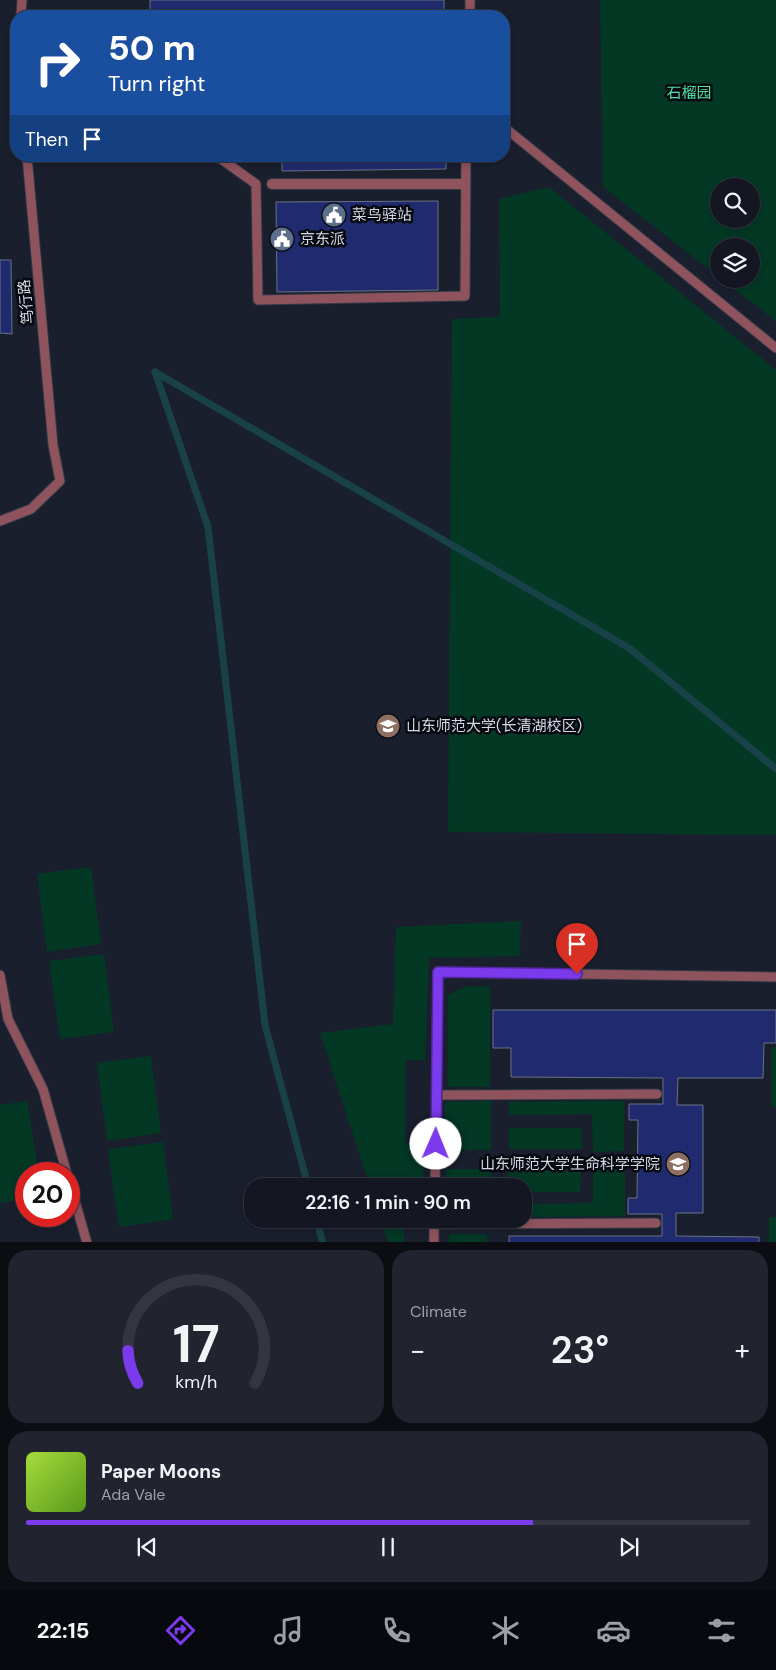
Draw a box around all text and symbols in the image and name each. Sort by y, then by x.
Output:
text: 50 m [108,25,196,71]
icon: right [25,30,90,95]
text: Turn right [108,69,205,98]
park label: 石榴园 [666,83,712,103]
icon: arrive [78,125,106,153]
text: Then [25,127,68,152]
map controls [710,178,760,288]
button: search [710,178,760,228]
public building icon: 菜鸟驿站 [321,202,347,228]
place label: 菜鸟驿站 [352,205,412,225]
public building icon: 京东派 [269,226,295,252]
place label: 京东派 [300,229,345,249]
button: layers [710,238,760,288]
street label: 笃行路 [14,279,38,325]
school or university icon: 山东师范大学(长清湖校区) [375,713,401,739]
place label: 山东师范大学(长清湖校区) [406,716,582,736]
pin [556,923,598,974]
icon: arrive [563,930,591,958]
position arrow [409,1117,461,1169]
school or university icon: 山东师范大学生命科学学院 [665,1151,691,1177]
place label: 山东师范大学生命科学学院 [480,1154,660,1174]
speed limit sign: 20 [15,1162,80,1227]
text: 22:16 · 1 min · 90 m [305,1190,471,1215]
text: Climate [410,1301,467,1322]
text: 17 [173,1310,219,1378]
text: 23° [551,1325,609,1375]
text: − [410,1332,425,1369]
text: + [735,1332,750,1369]
text: km/h [175,1370,217,1394]
text: Paper Moons [101,1459,221,1484]
text: Ada Vale [101,1484,165,1505]
icon: previous [133,1533,161,1561]
icon: pause [374,1533,402,1561]
icon: next [615,1533,643,1561]
icon: directions [163,1613,198,1648]
icon: music [271,1613,306,1648]
icon: phone [379,1613,414,1648]
icon: climate [488,1613,523,1648]
icon: car [596,1613,631,1648]
icon: filters [704,1613,739,1648]
text: 22:15 [37,1616,89,1645]

